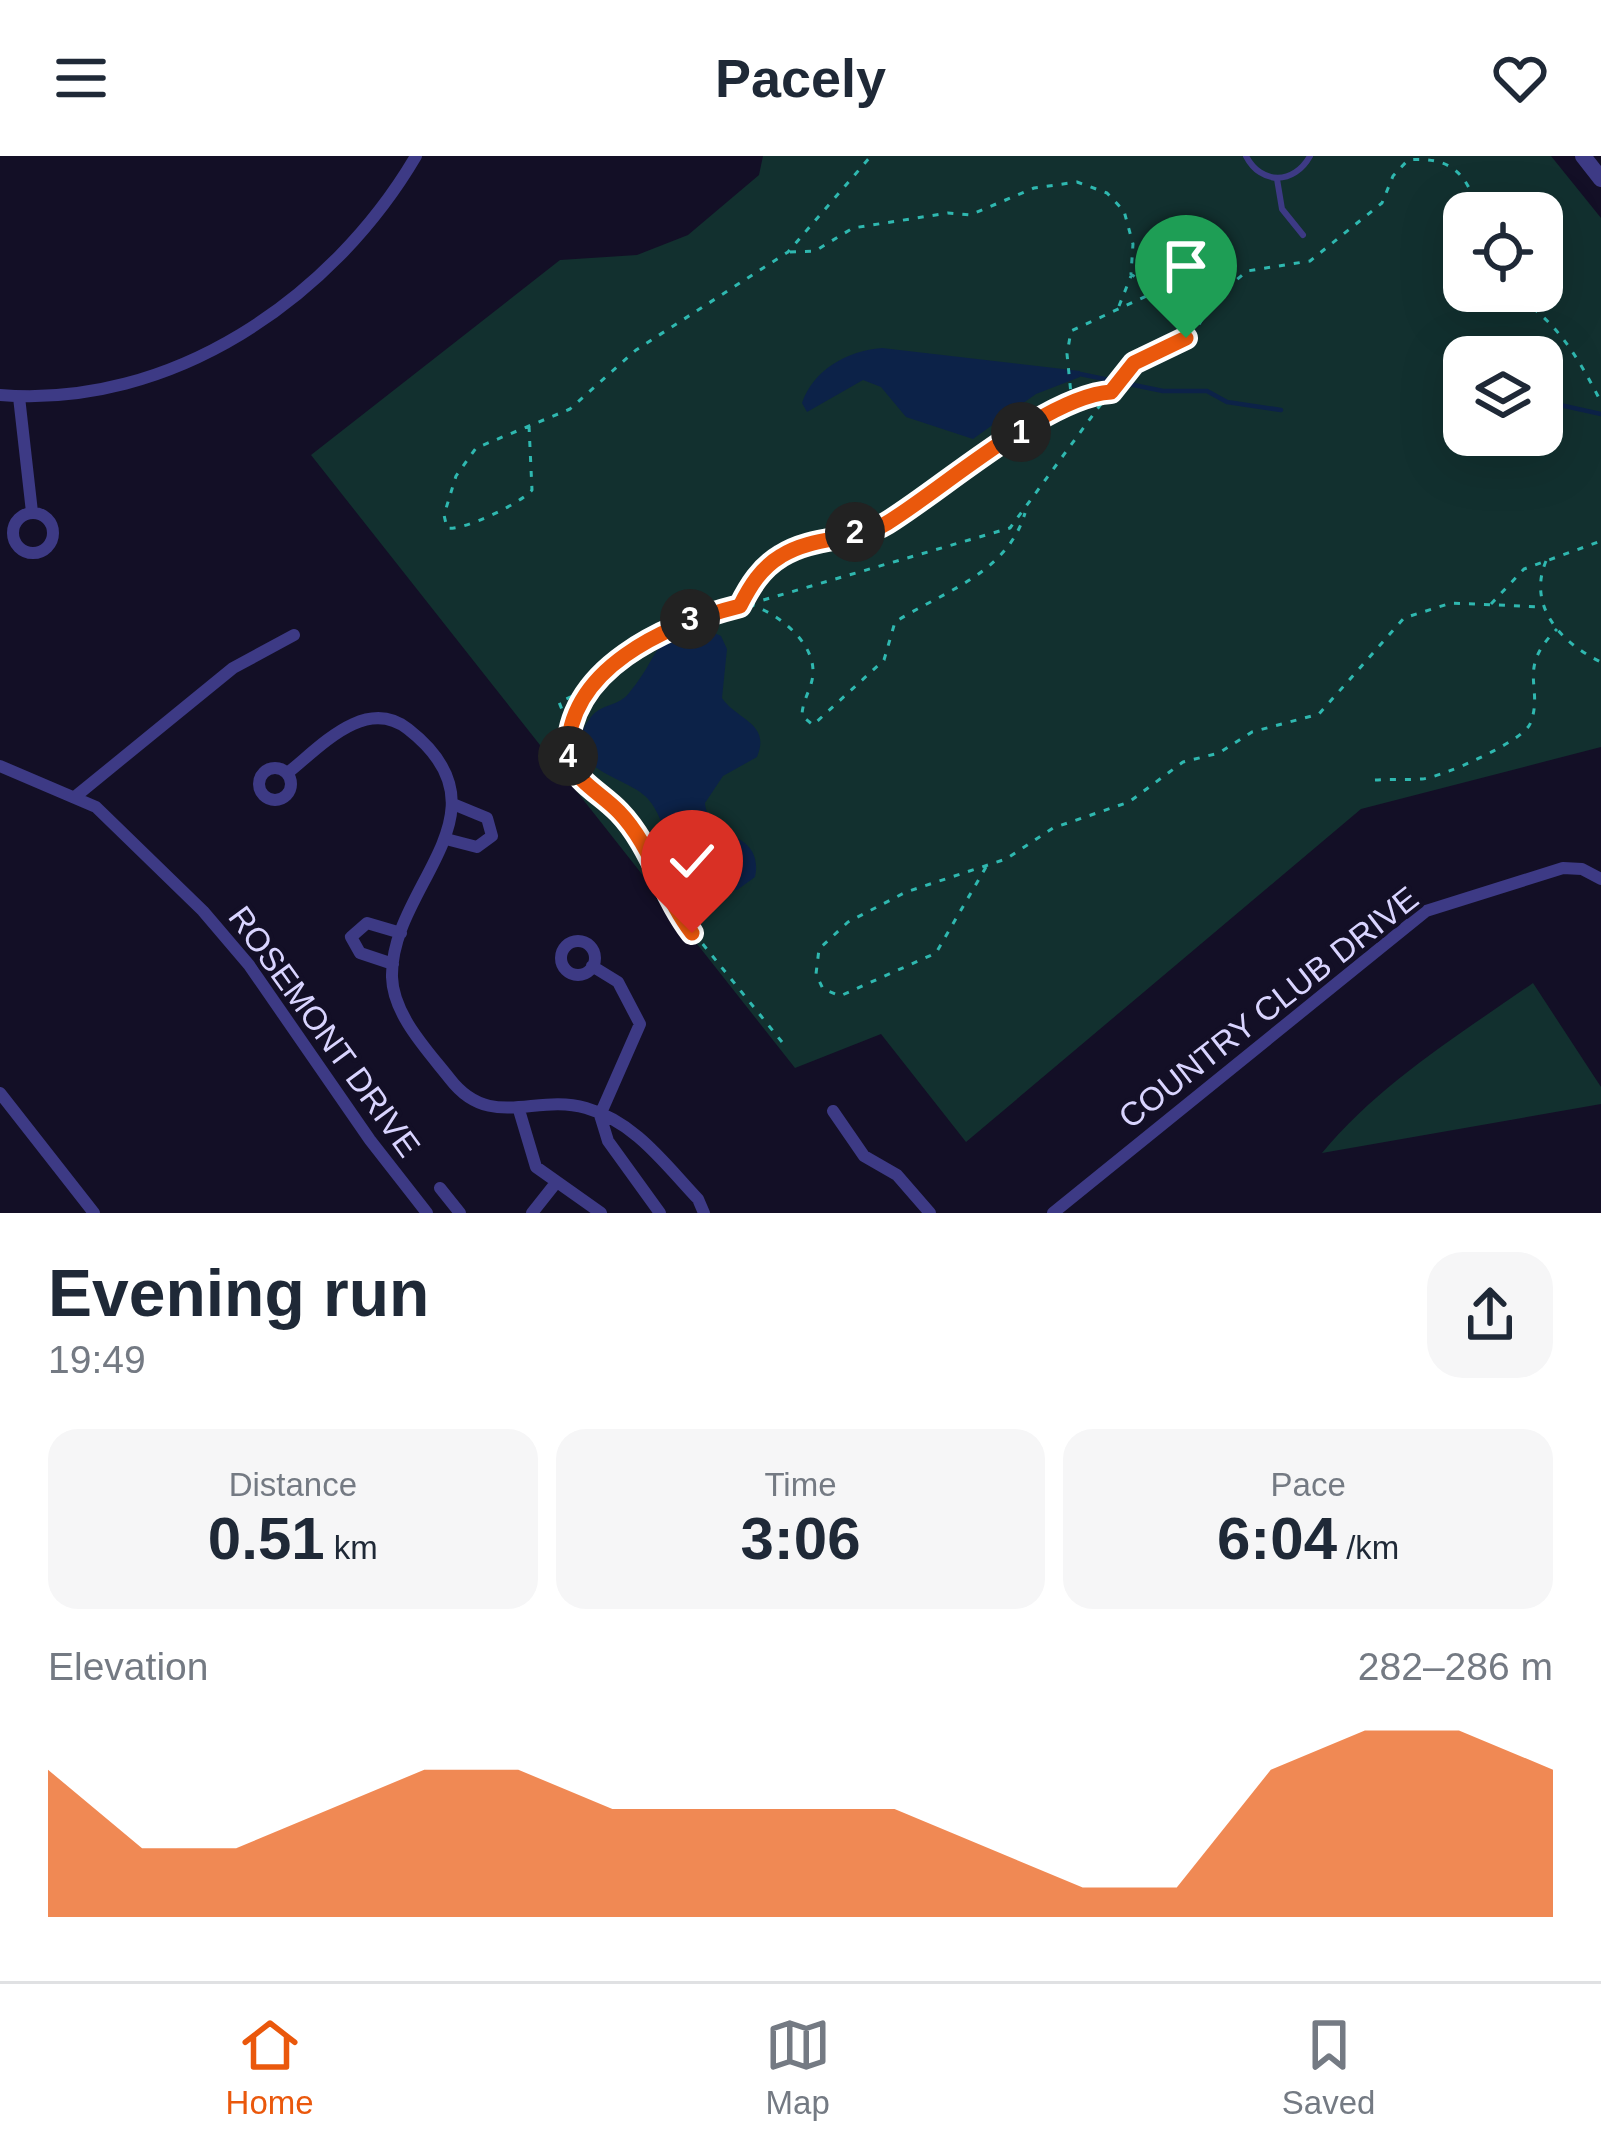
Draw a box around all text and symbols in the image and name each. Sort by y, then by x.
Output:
icon: menu [48,45,114,111]
icon: heart [1487,45,1553,111]
text: Pacely [715,48,886,108]
map controls [1443,192,1563,456]
button: locate [1443,192,1563,312]
pin [1135,215,1237,338]
icon: arrive [1153,233,1219,299]
button: layers [1443,336,1563,456]
pin: 1 [991,402,1051,462]
text: 1 [1012,413,1030,450]
pin: 2 [825,502,885,562]
text: 2 [846,513,864,550]
pin: 3 [660,589,720,649]
text: 3 [681,600,699,637]
pin: 4 [538,726,598,786]
text: 4 [559,737,577,774]
pin [641,810,743,933]
icon: check [659,828,725,894]
street label: COUNTRY CLUB DRIVE [1111,879,1425,1136]
street label: ROSEMONT DRIVE [221,899,428,1164]
button: share [1427,1252,1553,1378]
text: Evening run [48,1256,429,1330]
text: 19:49 [48,1338,146,1381]
text: Distance [229,1466,357,1503]
text: Time [764,1466,837,1503]
text: Pace [1271,1466,1346,1503]
text: 0.51 [208,1505,325,1572]
text: 3:06 [740,1505,861,1572]
text: 6:04 [1217,1505,1337,1572]
text: km [325,1529,378,1566]
text: /km [1337,1529,1399,1566]
text: Elevation [48,1645,208,1688]
text: 282–286 m [1358,1645,1553,1688]
tab: Home [226,2012,314,2122]
tab: Map [765,2012,831,2122]
tab: Saved [1282,2012,1375,2122]

